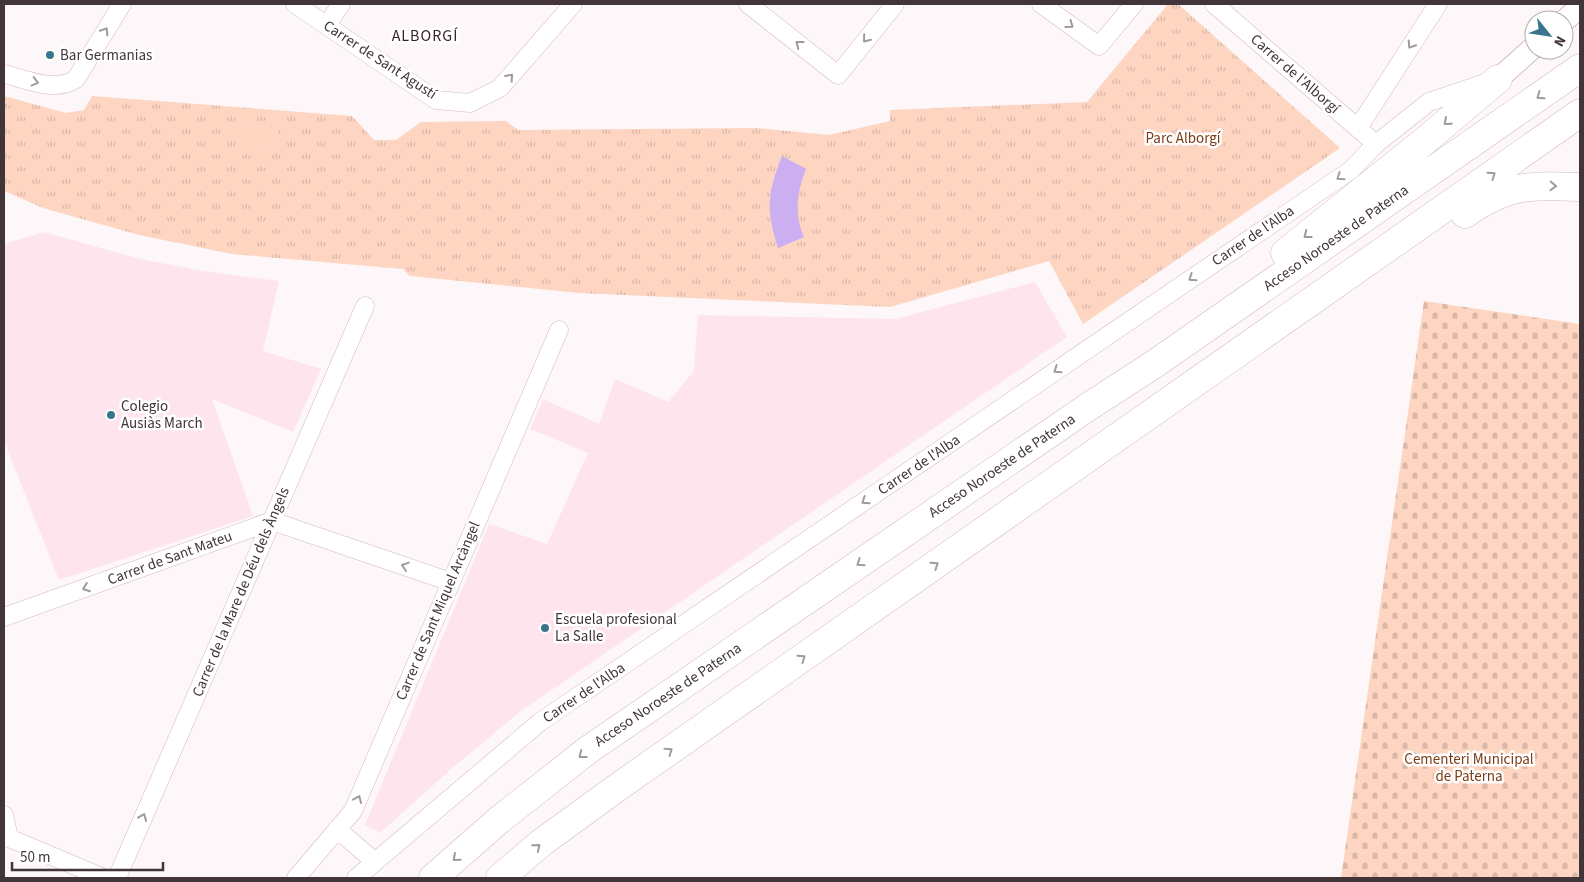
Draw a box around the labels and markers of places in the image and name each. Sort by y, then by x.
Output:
place label: Bar Germanias [60,45,152,66]
marker: Bar Germanias [44,49,56,61]
place label: Colegio Ausiàs March [121,396,203,434]
marker: Colegio Ausiàs March [105,409,117,421]
place label: Escuela profesional La Salle [555,609,677,647]
marker: Escuela profesional La Salle [539,622,551,634]

